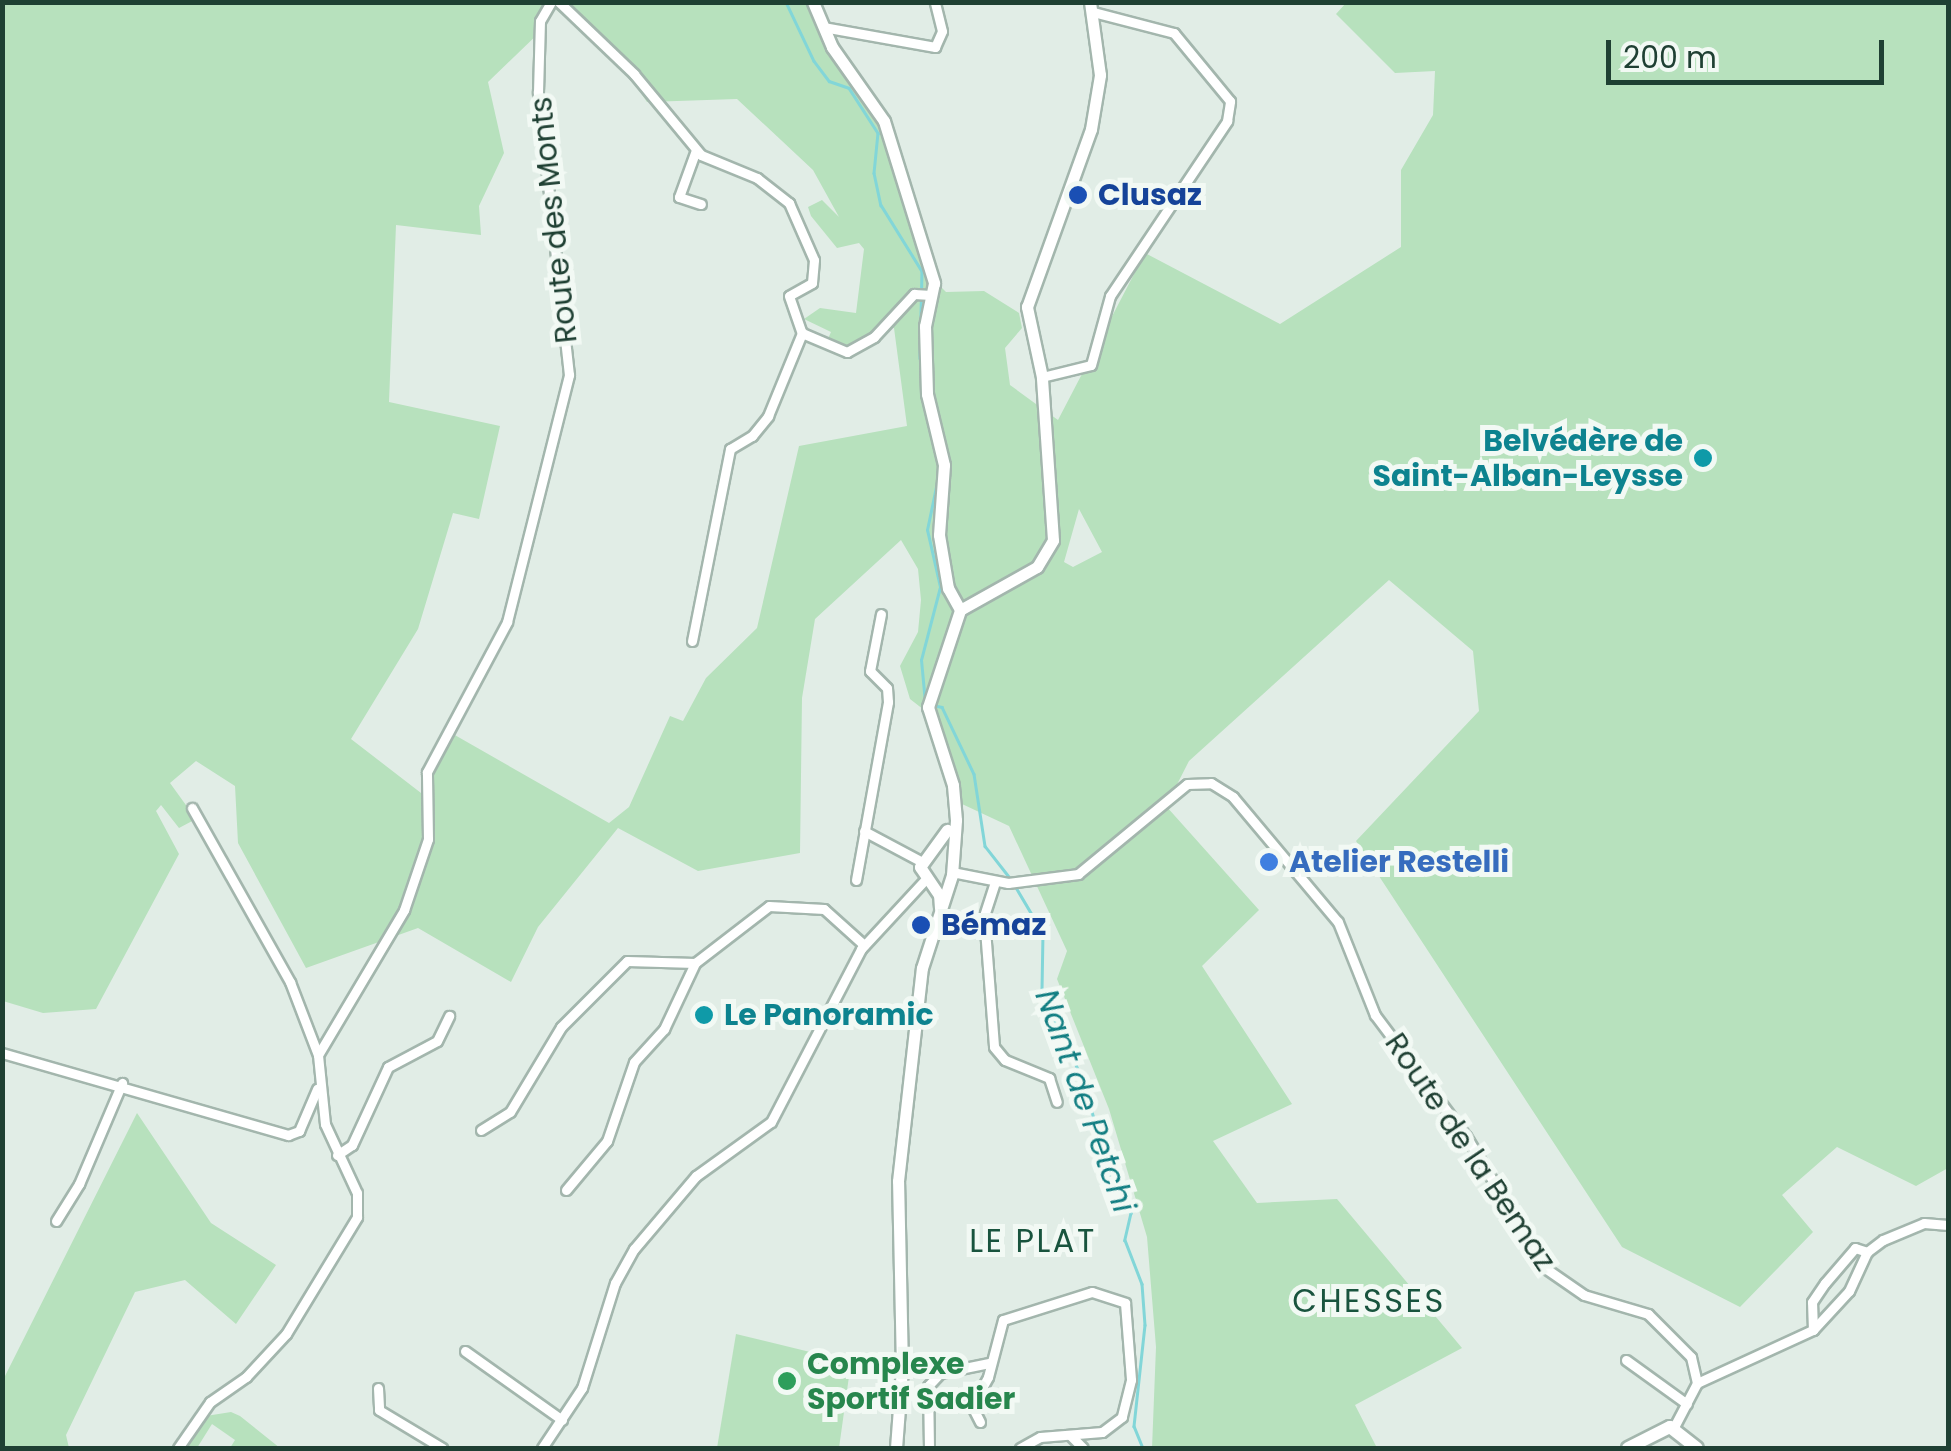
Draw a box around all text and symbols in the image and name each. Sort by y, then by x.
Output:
scale bar [1611,20,1888,82]
text: 200 m [1623,36,1717,79]
street label: Route des Monts [523,95,585,345]
place label: Clusaz [1098,177,1202,213]
marker: Clusaz [1067,184,1089,206]
place label: Belvédère de Saint-Alban-Leysse [1373,423,1683,494]
marker: Belvédère de Saint-Alban-Leysse [1692,447,1714,469]
place label: Atelier Restelli [1289,844,1509,880]
marker: Atelier Restelli [1258,851,1280,873]
place label: Bémaz [941,907,1046,943]
marker: Bémaz [910,914,932,936]
water label: Nant de Petchi [1027,984,1143,1218]
place label: Le Panoramic [724,997,934,1033]
marker: Le Panoramic [693,1004,715,1026]
street label: Route de la Bemaz [1377,1026,1563,1278]
district label: LE PLAT [969,1222,1097,1260]
district label: CHESSES [1292,1282,1446,1320]
place label: Complexe Sportif Sadier [807,1346,1015,1416]
marker: Complexe Sportif Sadier [776,1370,798,1392]

